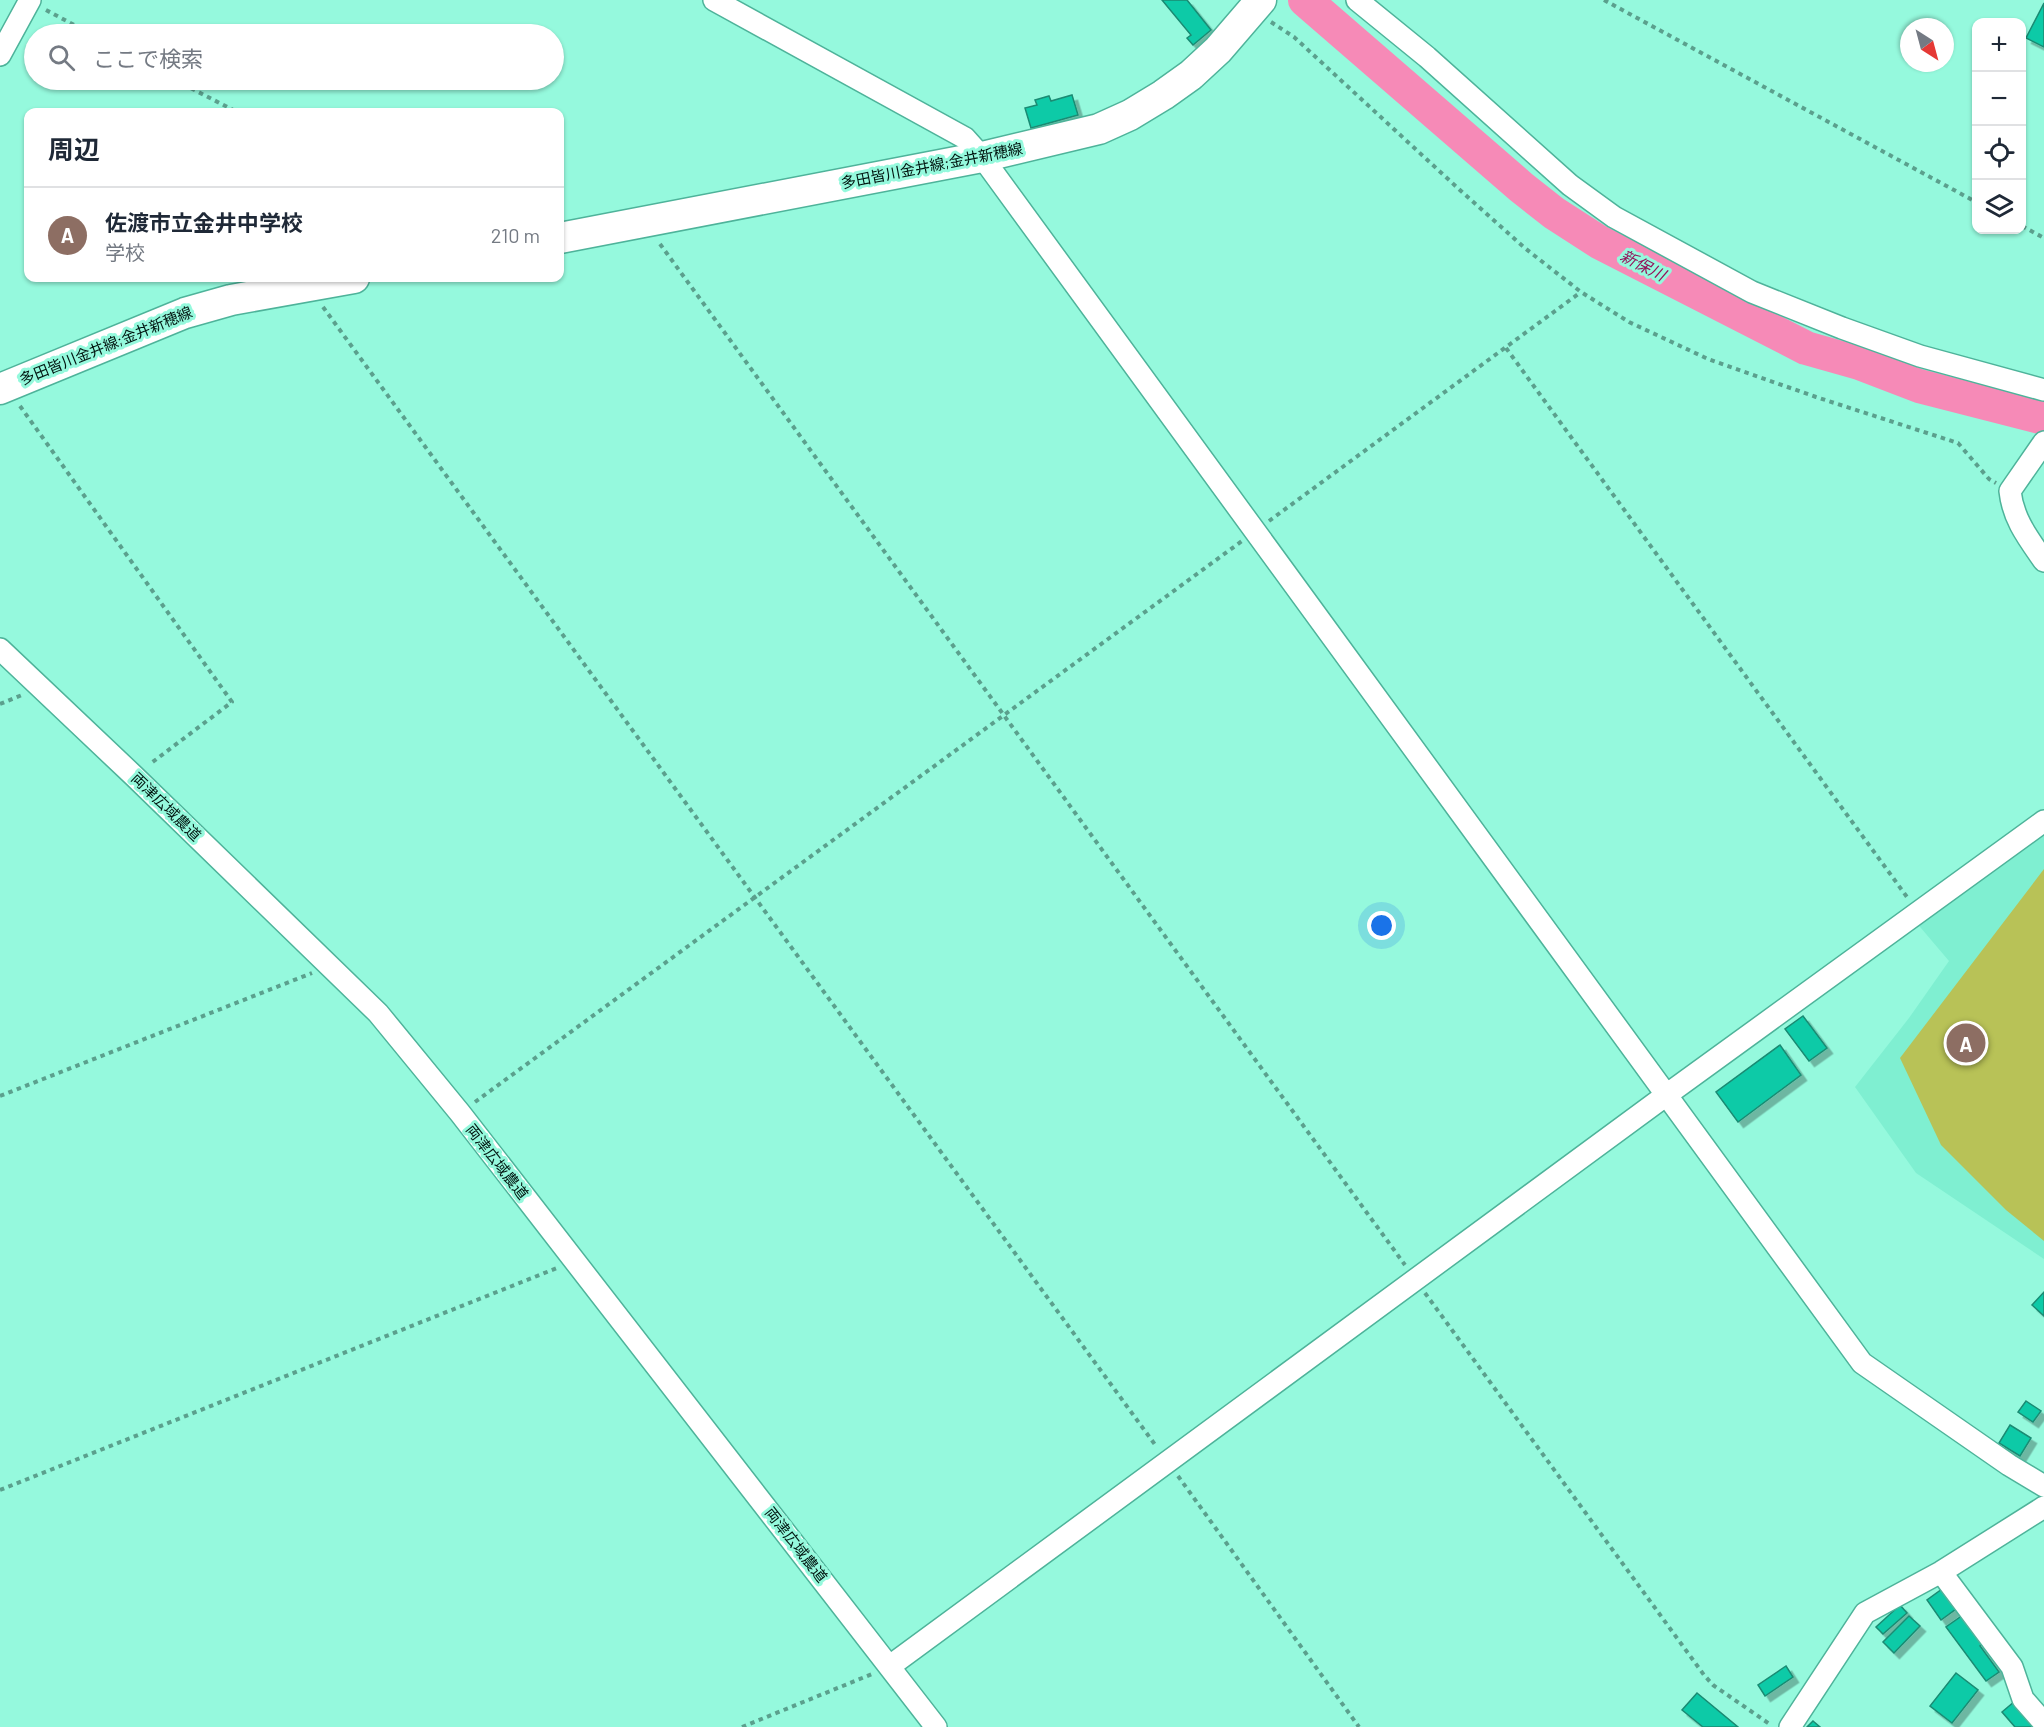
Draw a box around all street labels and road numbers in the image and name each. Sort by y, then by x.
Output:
street label: 多田皆川金井線;金井新穂線 [839,139,1024,191]
street label: 多田皆川金井線;金井新穂線 [17,302,195,388]
street label: 両津広域農道 [128,769,205,844]
street label: 両津広域農道 [463,1120,533,1202]
street label: 両津広域農道 [762,1503,832,1585]

